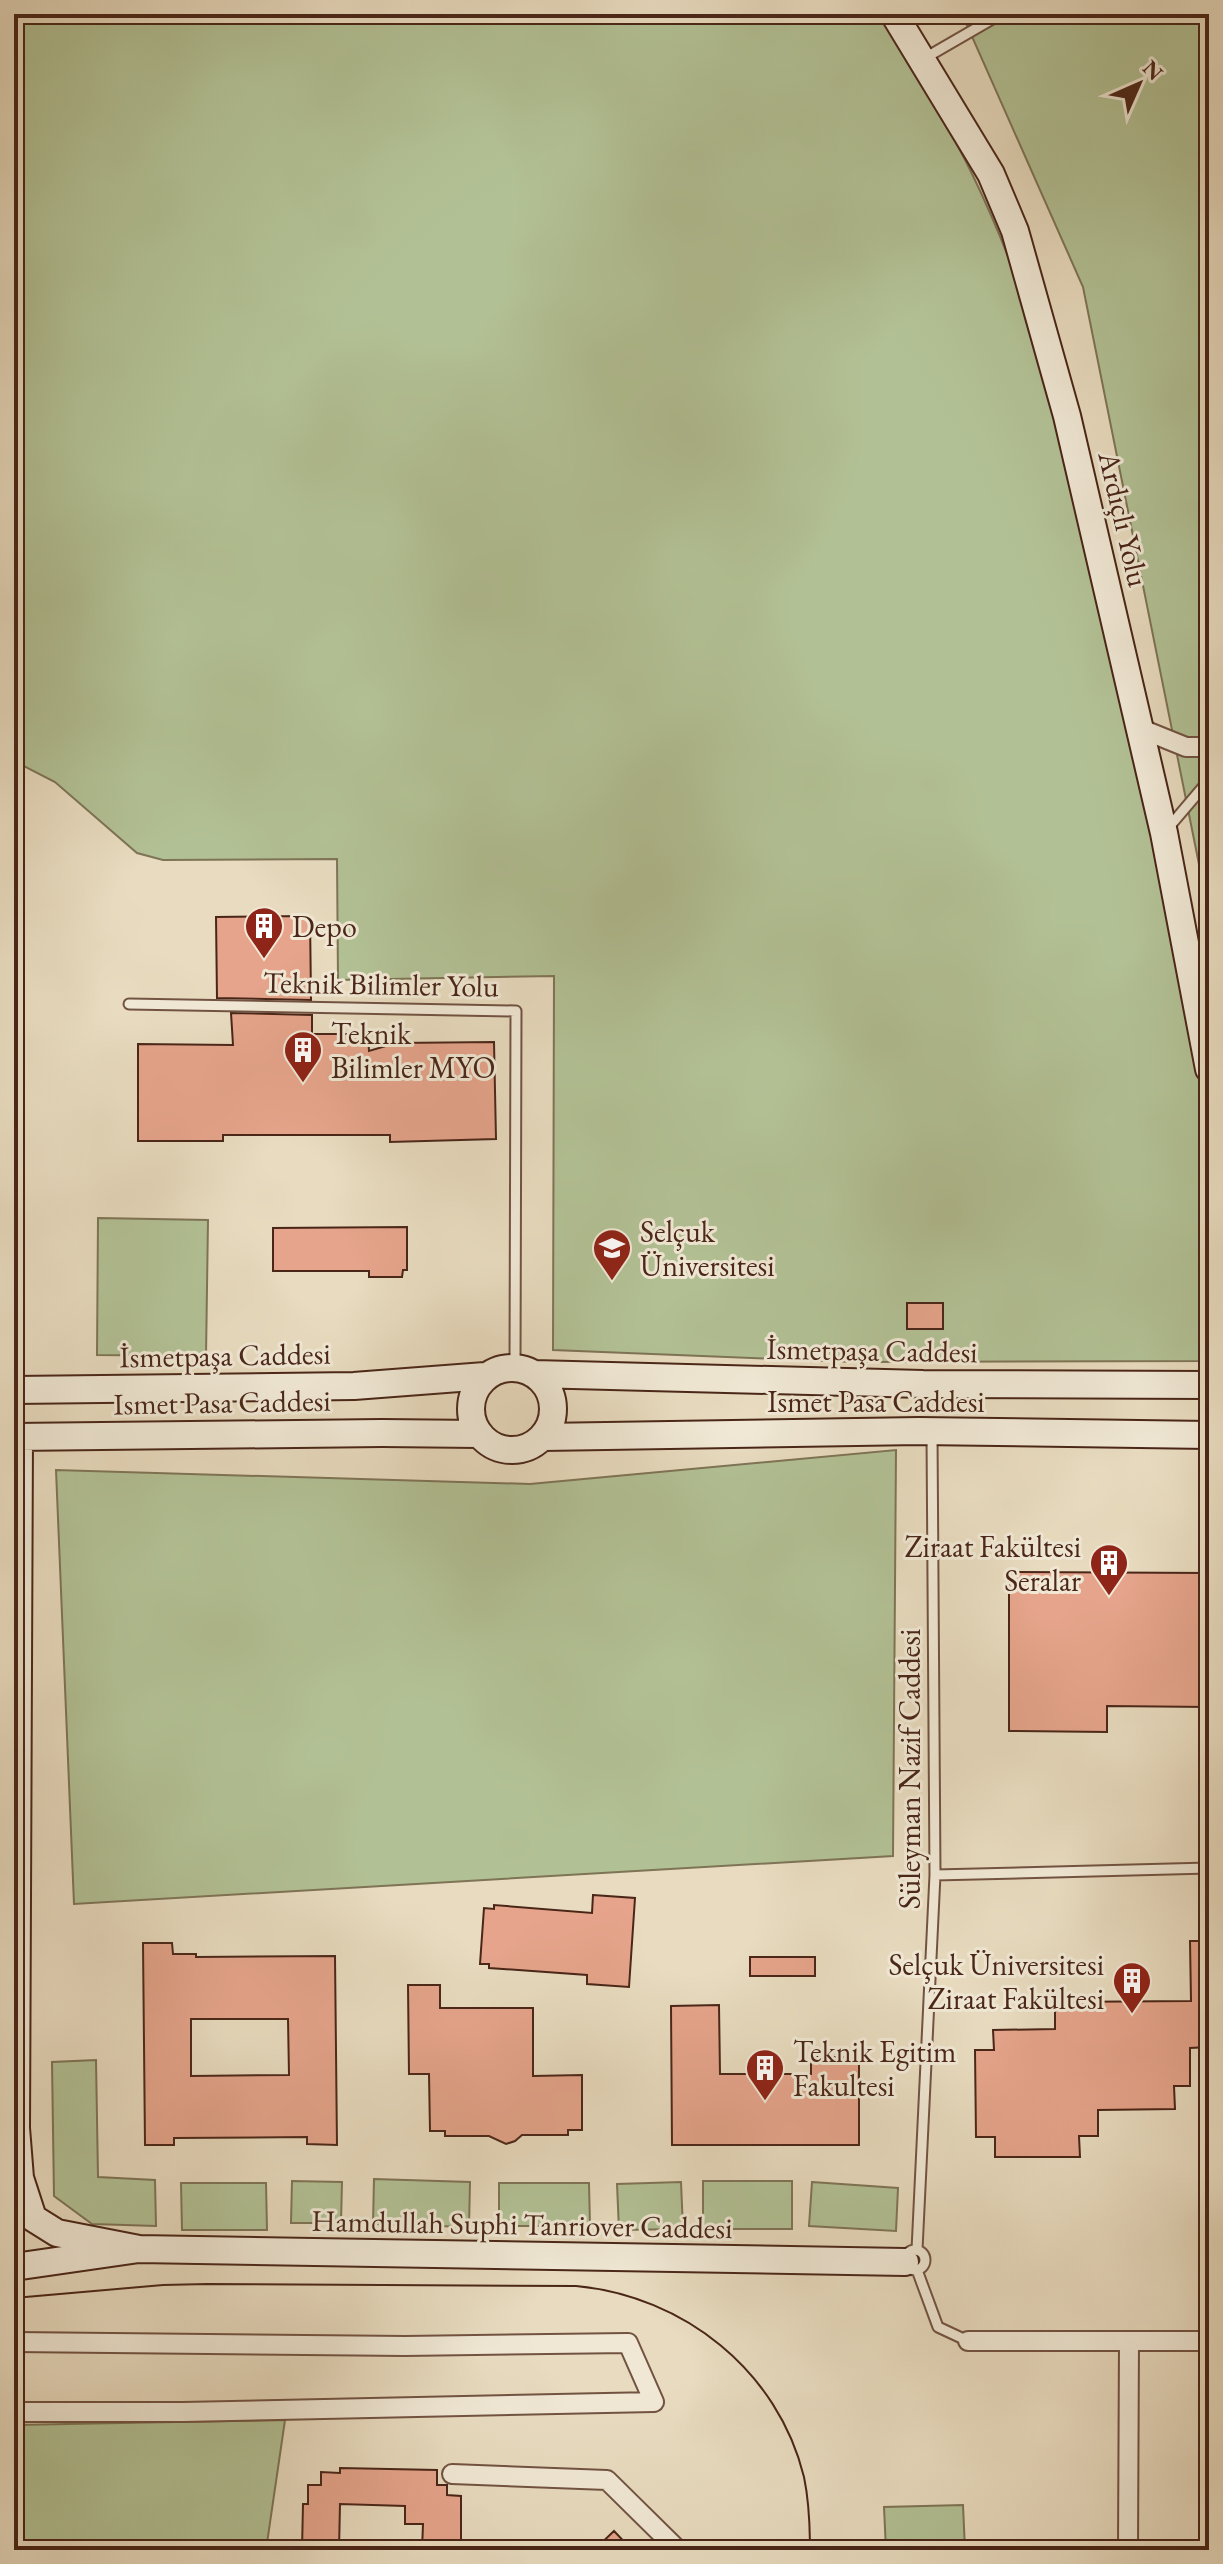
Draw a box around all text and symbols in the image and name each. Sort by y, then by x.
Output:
north arrow [1099,44,1179,124]
text: N [1136,54,1169,87]
street label: Ardıçlı Yolu [1089,446,1159,591]
building icon: Depo [243,905,285,960]
place label: Depo [292,907,357,946]
street label: Teknik Bilimler Yolu [263,962,499,1006]
place label: Teknik Bilimler MYO [331,1014,495,1087]
building icon: Teknik Bilimler MYO [282,1029,324,1084]
place label: Selçuk Üniversitesi [640,1212,775,1285]
school or university icon: Selçuk Üniversitesi [591,1227,633,1282]
street label: İsmetpaşa Caddesi [766,1329,978,1371]
street label: İsmetpaşa Caddesi [119,1334,331,1376]
street label: Ismet Pasa Caddesi [113,1381,331,1423]
street label: Ismet Pasa Caddesi [767,1382,985,1421]
place label: Ziraat Fakültesi Seralar [905,1527,1081,1600]
building icon: Ziraat Fakültesi Seralar [1088,1542,1130,1597]
street label: Süleyman Nazif Caddesi [890,1629,929,1909]
place label: Selçuk Üniversitesi Ziraat Fakültesi [888,1945,1104,2018]
building icon: Selçuk Üniversitesi Ziraat Fakültesi [1111,1960,1153,2015]
place label: Teknik Egitim Fakultesi [793,2032,956,2105]
building icon: Teknik Egitim Fakultesi [744,2047,786,2102]
street label: Hamdullah Suphi Tanriover Caddesi [311,2201,733,2247]

